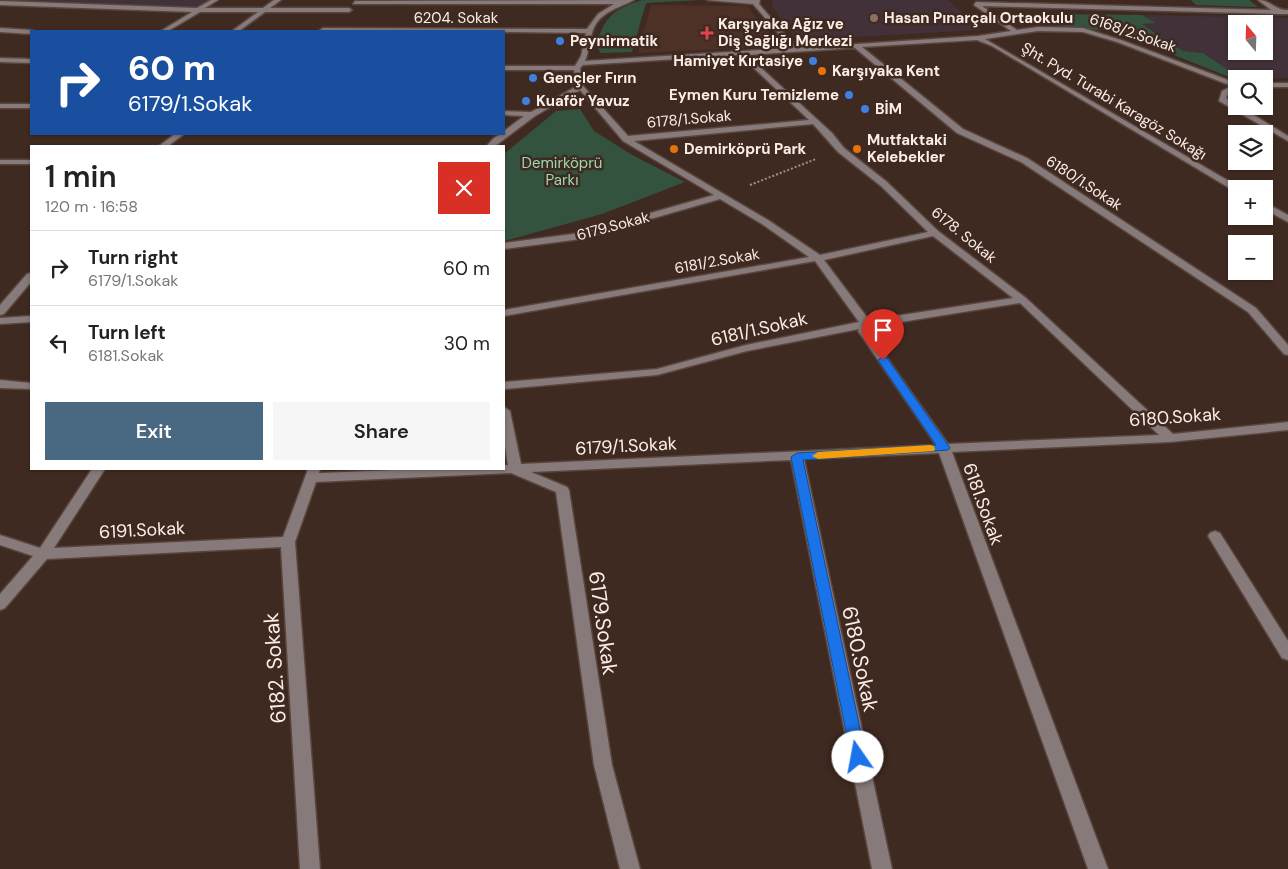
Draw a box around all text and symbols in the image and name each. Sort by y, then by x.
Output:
street label: 6204. Sokak [414,8,499,28]
place label: Hasan Pınarçalı Ortaokulu [884,8,1073,28]
street label: 6168/2.Sokak [1087,9,1179,57]
marker: Hasan Pınarçalı Ortaokulu [868,12,880,24]
place label: Karşıyaka Ağız ve Diş Sağlığı Merkezi [718,14,852,51]
north arrow [1228,15,1272,60]
map controls [1228,15,1273,280]
marker: Karşıyaka Ağız ve Diş Sağlığı Merkezi [700,26,714,40]
place label: Peynirmatik [570,31,658,51]
marker: Peynirmatik [554,35,566,47]
street label: Şht. Pyd. Turabi Karagöz Sokağı [1018,38,1210,164]
text: 60 m [128,45,216,91]
icon: right [45,50,110,115]
place label: Hamiyet Kırtasiye [673,51,803,71]
marker: Hamiyet Kırtasiye [807,55,819,67]
place label: Karşıyaka Kent [832,61,940,81]
marker: Karşıyaka Kent [816,65,828,77]
place label: Gençler Fırın [543,68,637,88]
button: search [1228,70,1273,115]
marker: Gençler Fırın [527,72,539,84]
place label: Eymen Kuru Temizleme [669,85,839,105]
text: 6179/1.Sokak [128,89,252,118]
marker: Eymen Kuru Temizleme [843,89,855,101]
place label: Kuaför Yavuz [536,91,630,111]
marker: Kuaför Yavuz [520,95,532,107]
place label: BİM [875,99,902,119]
marker: BİM [859,103,871,115]
street label: 6178/1.Sokak [646,105,733,133]
button: layers [1228,125,1273,170]
place label: Mutfaktaki Kelebekler [867,130,947,167]
place label: Demirköprü Park [684,139,807,159]
marker: Demirköprü Park [668,143,680,155]
marker: Mutfaktaki Kelebekler [851,143,863,155]
street label: 6180/1.Sokak [1042,151,1126,215]
park label: Demirköprü Parkı [522,153,602,190]
text: 1 min [45,157,117,196]
button: close [438,162,490,214]
button: + [1228,180,1273,225]
text: 120 m · 16:58 [45,196,138,217]
street label: 6178. Sokak [927,202,1001,268]
street label: 6179.Sokak [574,207,652,245]
button: − [1228,235,1273,280]
street label: 6181/2.Sokak [673,244,761,278]
text: Turn right [88,245,178,270]
icon: right [45,254,73,282]
text: 60 m [443,256,490,281]
text: 6179/1.Sokak [88,270,178,291]
street label: 6181/1.Sokak [708,306,810,352]
pin [862,309,904,360]
icon: arrive [869,316,897,344]
text: Turn left [88,320,166,345]
icon: left [45,329,73,357]
text: 30 m [444,331,490,356]
text: 6181.Sokak [88,345,164,366]
button: Exit [45,402,263,460]
button: Share [273,402,490,460]
street label: 6180.Sokak [1128,402,1222,432]
street label: 6179/1.Sokak [575,431,677,461]
street label: 6181.Sokak [957,460,1009,548]
street label: 6191.Sokak [98,516,186,544]
street label: 6179.Sokak [582,569,624,677]
street label: 6180.Sokak [835,604,885,715]
street label: 6182. Sokak [257,611,293,724]
position arrow [831,730,883,782]

